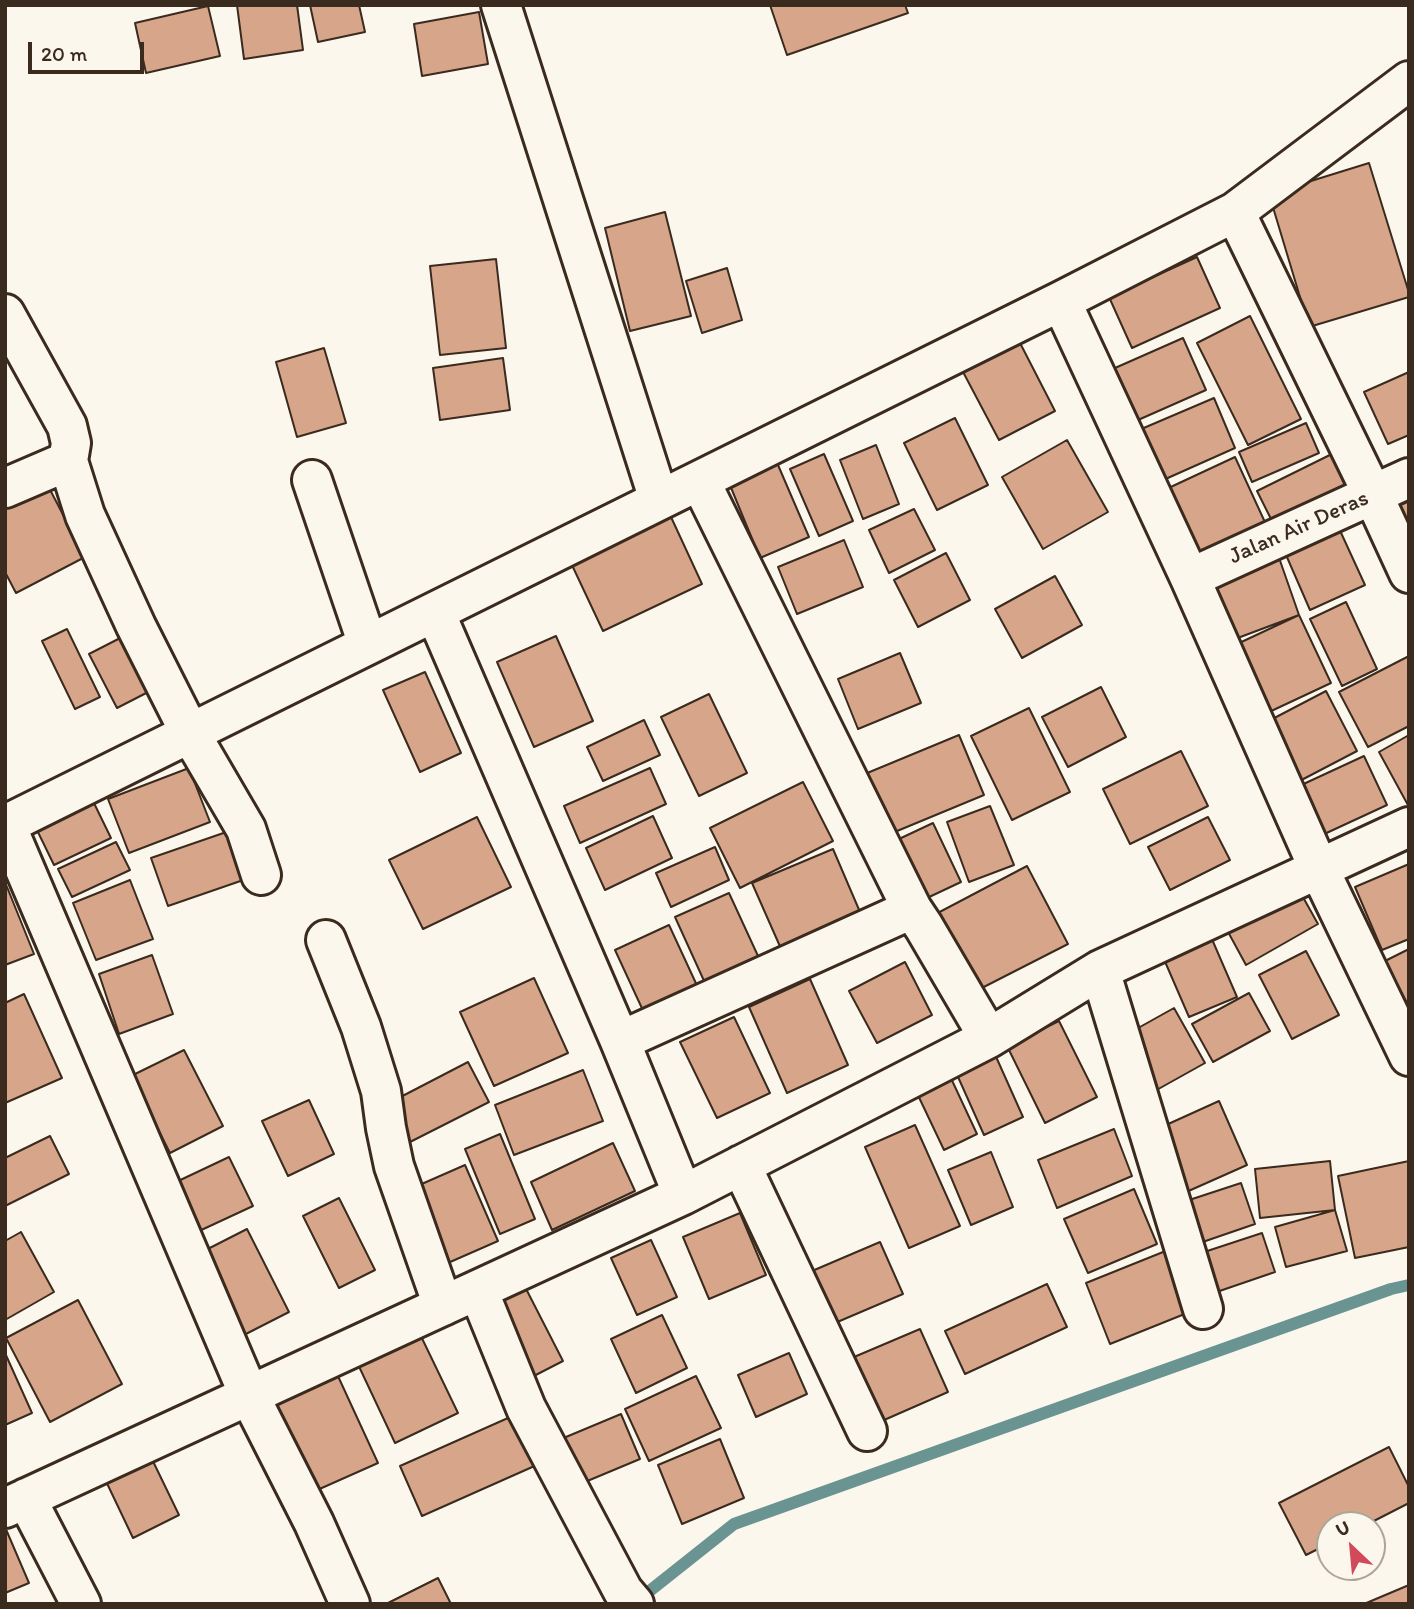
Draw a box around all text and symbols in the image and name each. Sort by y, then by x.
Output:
scale bar [32,28,147,72]
text: 20 m [41,41,87,66]
street label: Jalan Air Deras [1225,485,1373,571]
north arrow [1316,1511,1386,1581]
text: U [1332,1515,1353,1542]

